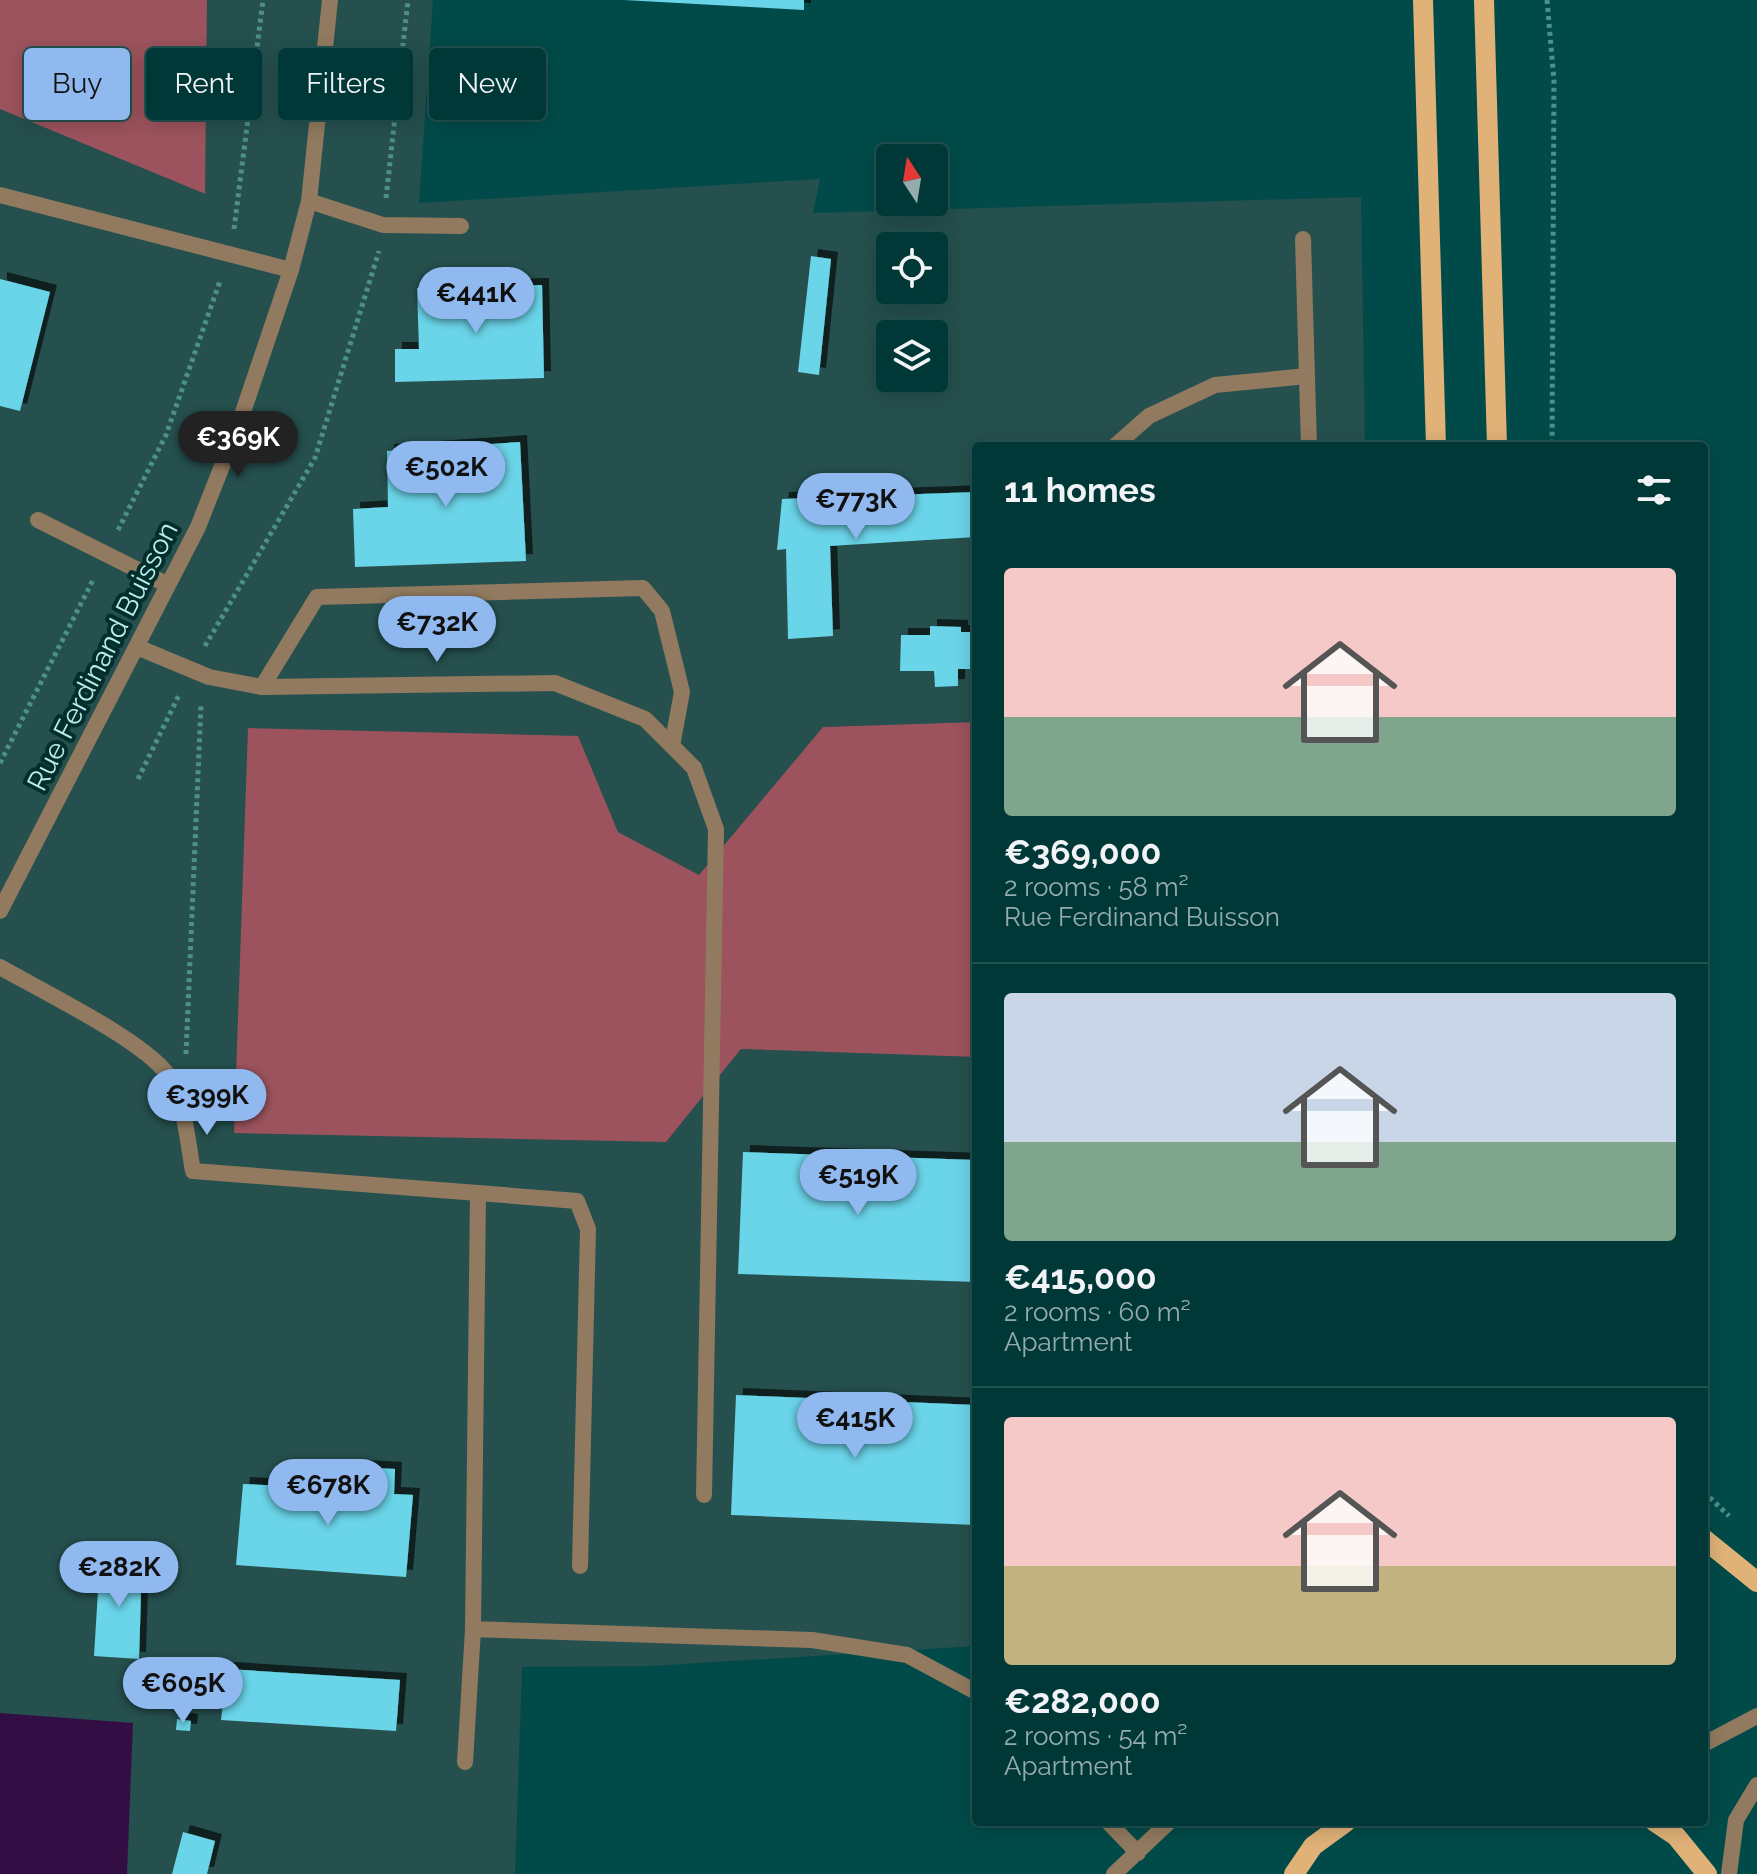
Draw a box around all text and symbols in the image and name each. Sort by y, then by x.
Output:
chip: Buy [24,48,130,120]
chip: Rent [146,48,262,120]
chip: Filters [278,48,413,120]
chip: New [429,48,546,120]
north arrow [876,144,948,216]
map controls [876,144,948,392]
button: locate [876,232,948,304]
pin: €441K [420,267,532,335]
text: €441K [436,278,516,308]
button: layers [876,320,948,392]
pin: €369K [182,411,294,479]
text: €369K [196,422,280,452]
pin: €502K [390,441,502,509]
text: €502K [404,452,488,482]
icon: filters [1632,468,1676,512]
text: 11 homes [1004,470,1156,510]
pin: €773K [800,473,912,541]
text: €773K [815,484,897,514]
street label: Rue Ferdinand Buisson [20,516,185,796]
pin: €732K [381,596,493,664]
text: €732K [396,607,478,637]
icon: home [1268,620,1412,764]
text: €369,000 [1004,832,1161,872]
text: 2 rooms · 58 m² [1004,872,1189,902]
text: Rue Ferdinand Buisson [1004,902,1280,932]
icon: home [1268,1045,1412,1189]
pin: €399K [151,1069,263,1137]
text: €399K [165,1080,249,1110]
pin: €519K [802,1149,914,1217]
text: €519K [818,1160,898,1190]
text: €415,000 [1004,1257,1157,1297]
text: 2 rooms · 60 m² [1004,1297,1191,1327]
text: Apartment [1004,1327,1133,1357]
pin: €415K [799,1392,911,1460]
text: €415K [815,1403,895,1433]
pin: €678K [272,1459,384,1527]
icon: home [1268,1469,1412,1613]
text: €678K [286,1470,370,1500]
pin: €282K [63,1541,175,1609]
text: €282K [77,1552,161,1582]
pin: €605K [127,1657,239,1725]
text: €605K [141,1668,225,1698]
text: €282,000 [1004,1681,1161,1721]
text: 2 rooms · 54 m² [1004,1721,1187,1751]
text: Apartment [1004,1751,1133,1781]

